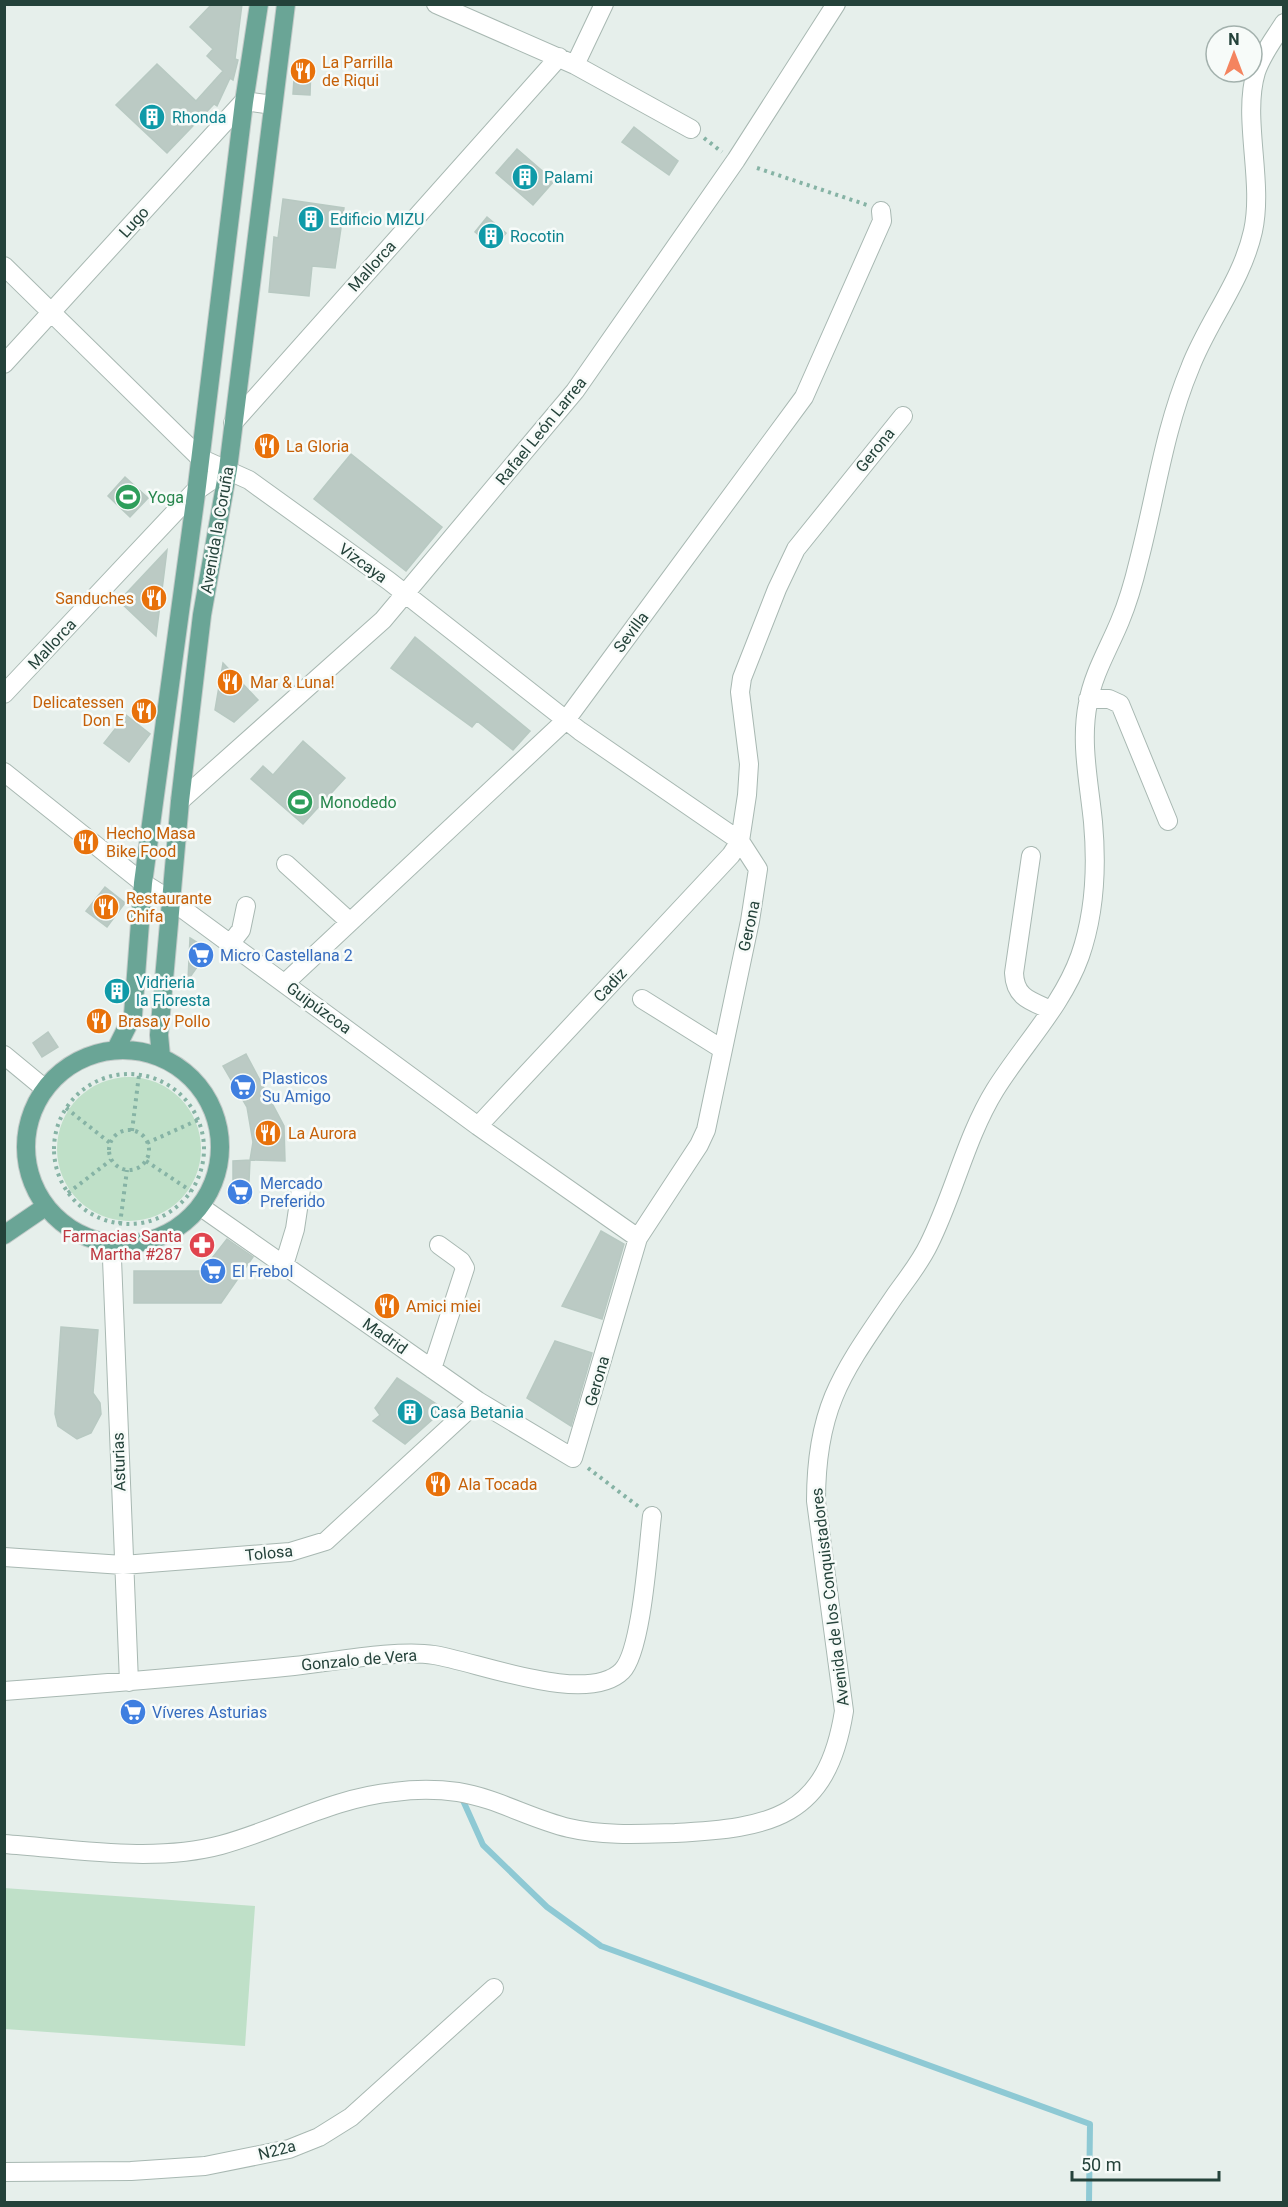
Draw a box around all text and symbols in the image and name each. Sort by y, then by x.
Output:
north arrow [1204,24,1264,84]
text: N [1228,30,1240,49]
place label: La Parrilla de Riqui [322,53,393,90]
restaurant icon: La Parrilla de Riqui [288,56,318,86]
building icon: Rhonda [137,102,167,132]
place label: Rhonda [172,108,226,127]
building icon: Palami [510,162,540,192]
place label: Palami [544,168,593,187]
street label: Lugo [115,203,153,241]
building icon: Edificio MIZU [296,204,326,234]
place label: Edificio MIZU [330,210,424,229]
building icon: Rocotin [476,221,506,251]
place label: Rocotin [510,227,564,246]
street label: Mallorca [344,237,400,295]
street label: Rafael León Larrea [492,373,590,489]
street label: Gerona [851,424,899,476]
restaurant icon: La Gloria [252,431,282,461]
place label: La Gloria [286,437,349,456]
street label: Avenida la Coruña [196,465,238,595]
sports icon: Yoga [113,482,143,512]
place label: Yoga [148,488,184,507]
street label: Vizcaya [335,539,391,587]
restaurant icon: Sanduches [139,583,169,613]
place label: Sanduches [55,589,134,608]
street label: Sevilla [610,608,652,656]
street label: Mallorca [24,615,80,673]
restaurant icon: Mar & Luna! [215,667,245,697]
place label: Mar & Luna! [250,673,335,692]
place label: Delicatessen Don E [33,693,124,730]
restaurant icon: Delicatessen Don E [129,696,159,726]
sports icon: Monodedo [285,787,315,817]
place label: Monodedo [320,793,397,812]
place label: Hecho Masa Bike Food [106,824,196,861]
restaurant icon: Hecho Masa Bike Food [71,827,101,857]
place label: Restaurante Chifa [126,889,212,926]
restaurant icon: Restaurante Chifa [91,892,121,922]
street label: Gerona [734,899,764,953]
supermarket icon: Micro Castellana 2 [186,940,216,970]
place label: Micro Castellana 2 [220,946,353,965]
street label: Cadiz [589,964,631,1006]
place label: Vidrieria la Floresta [136,973,210,1010]
building icon: Vidrieria la Floresta [102,976,132,1006]
street label: Guipúzcoa [283,978,355,1038]
restaurant icon: Brasa y Pollo [84,1006,114,1036]
place label: Brasa y Pollo [118,1012,210,1031]
place label: Plasticos Su Amigo [262,1069,331,1106]
supermarket icon: Plasticos Su Amigo [228,1072,258,1102]
restaurant icon: La Aurora [253,1118,283,1148]
place label: La Aurora [288,1124,357,1143]
place label: Mercado Preferido [260,1174,325,1211]
supermarket icon: Mercado Preferido [225,1177,255,1207]
place label: Farmacias Santa Martha #287 [62,1227,182,1264]
pharmacy icon: Farmacias Santa Martha #287 [187,1230,217,1260]
supermarket icon: El Frebol [198,1256,228,1286]
place label: El Frebol [232,1262,293,1281]
restaurant icon: Amici miei [372,1291,402,1321]
place label: Amici miei [406,1297,481,1316]
street label: Madrid [359,1314,411,1358]
street label: Gerona [581,1354,613,1408]
building icon: Casa Betania [395,1397,425,1427]
place label: Casa Betania [430,1403,524,1422]
street label: Asturias [108,1432,130,1492]
restaurant icon: Ala Tocada [423,1469,453,1499]
place label: Ala Tocada [458,1475,537,1494]
street label: Avenida de los Conquistadores [807,1487,853,1707]
street label: Tolosa [244,1541,294,1565]
street label: Gonzalo de Vera [300,1645,418,1675]
supermarket icon: Víveres Asturias [118,1697,148,1727]
place label: Víveres Asturias [152,1703,267,1722]
street label: N22a [256,2136,298,2164]
scale bar [1072,2144,1219,2182]
text: 50 m [1081,2154,1121,2175]

